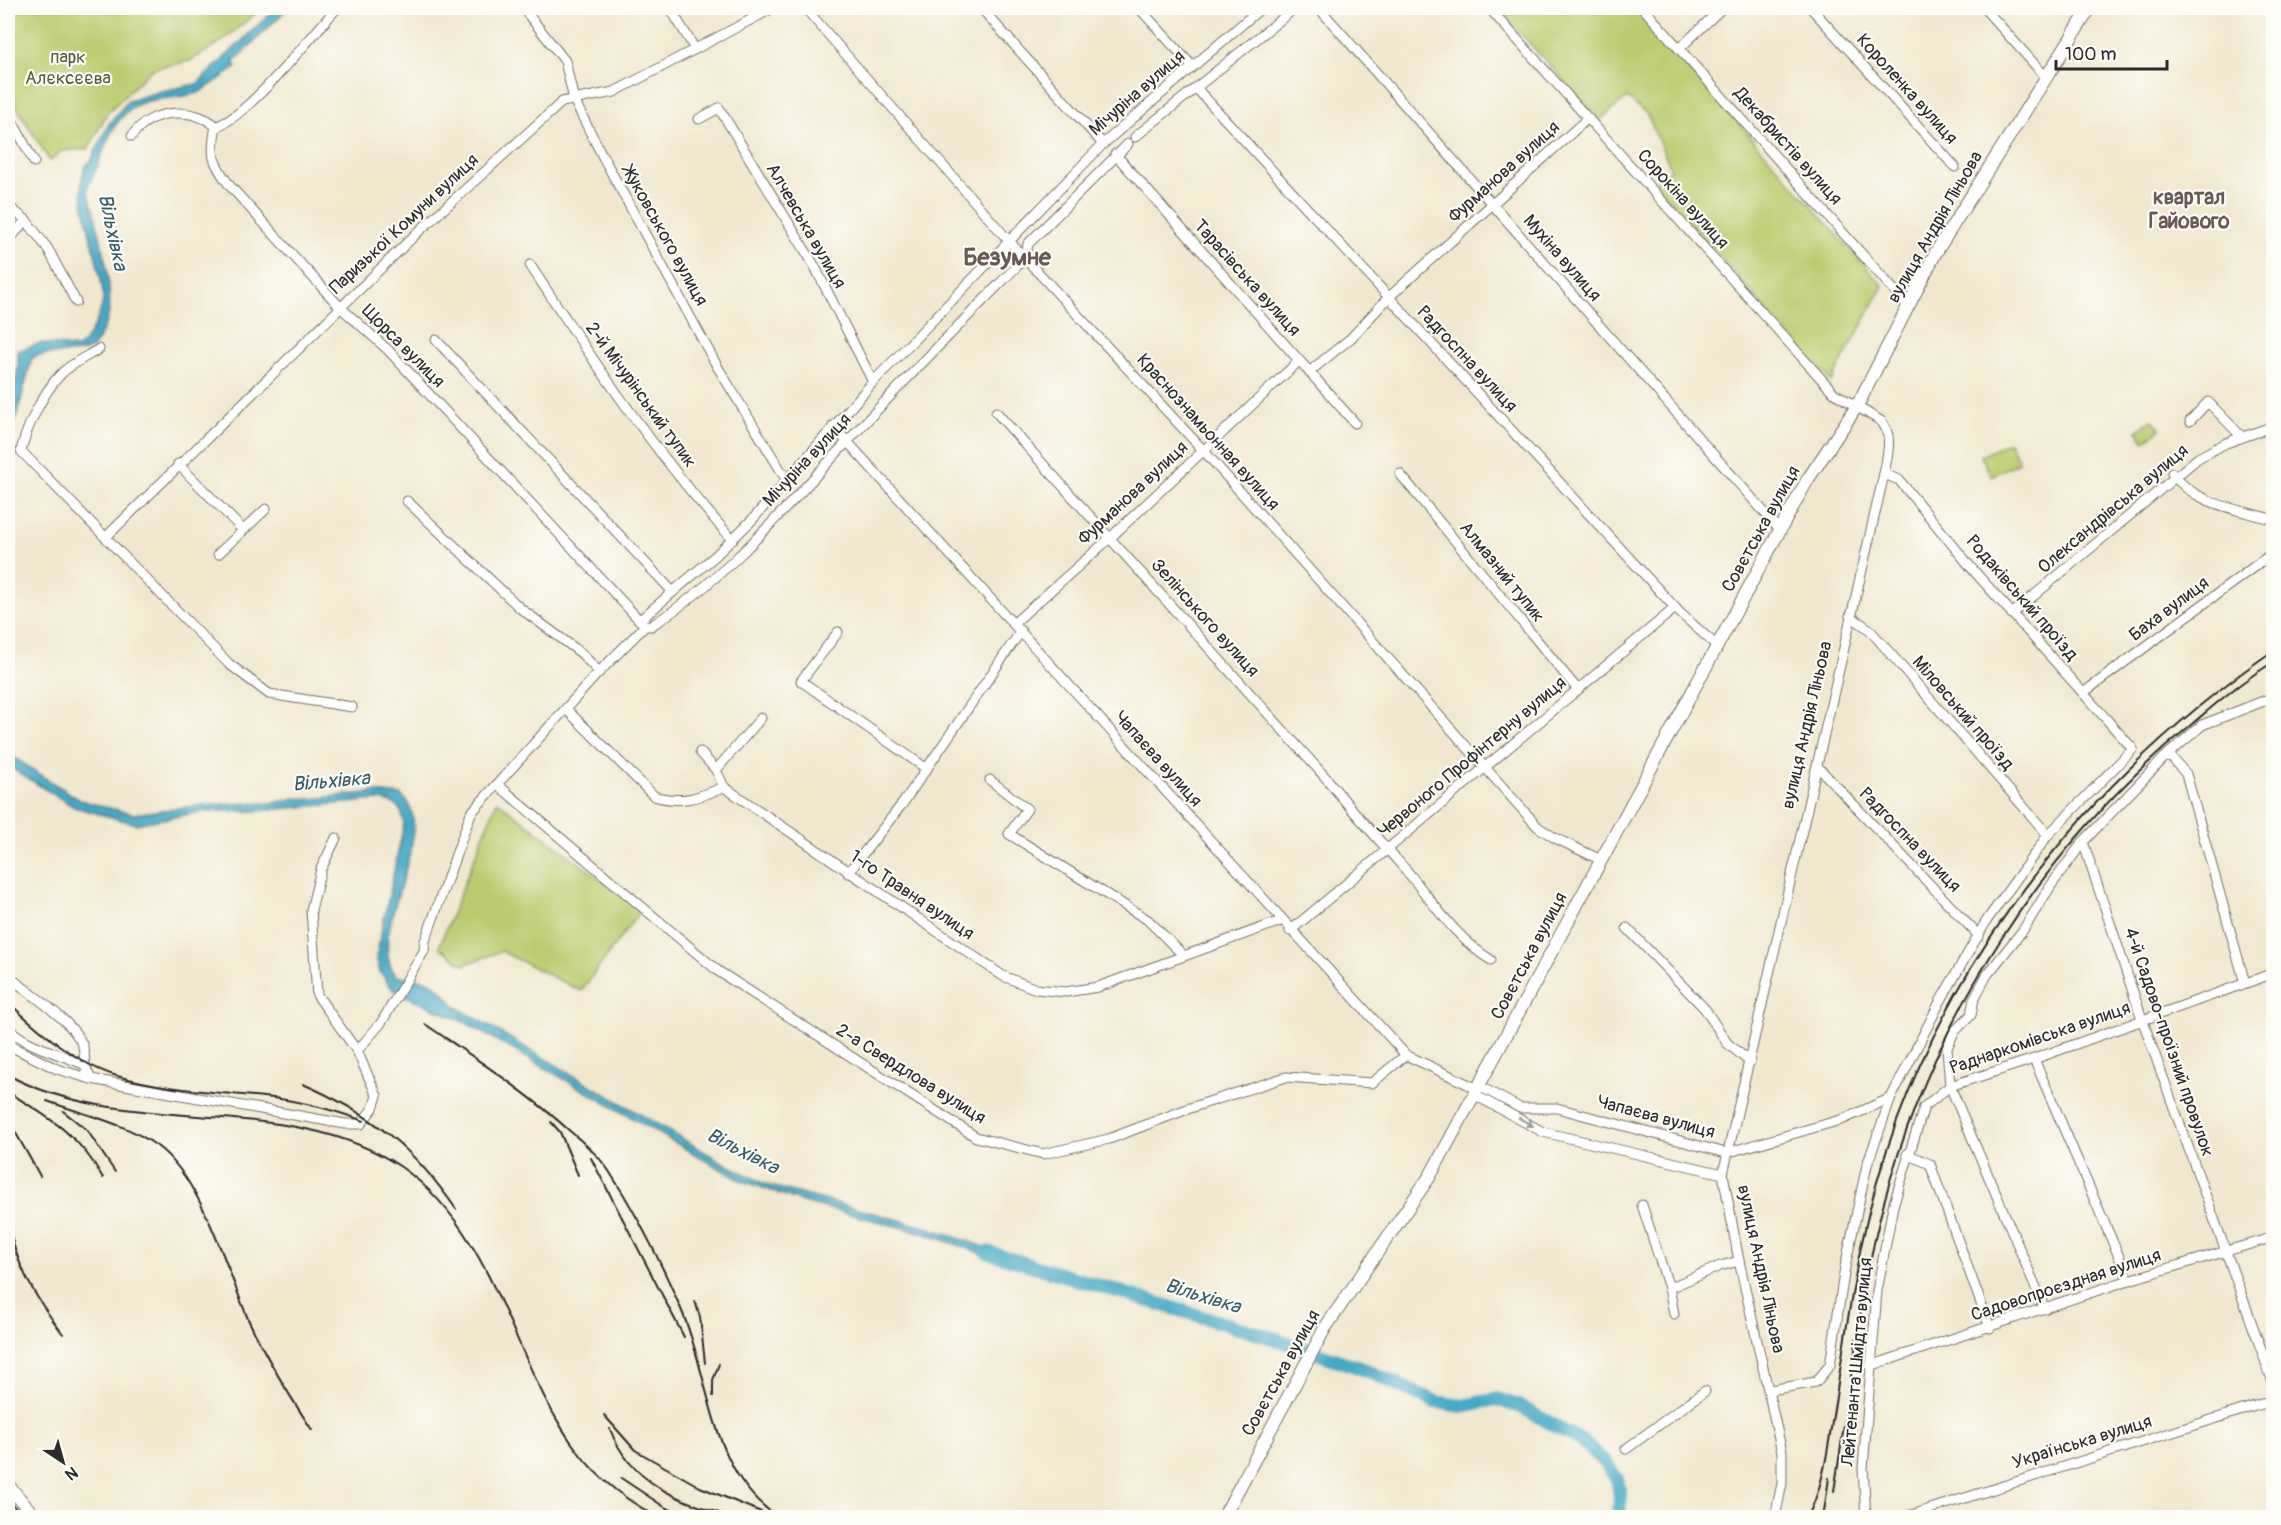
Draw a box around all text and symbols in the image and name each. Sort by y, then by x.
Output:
street label: Короленка вулиця [1851,29,1963,149]
scale bar [2056,33,2167,71]
text: 100 m [2065,43,2117,66]
street label: Мічуріна вулиця [1084,45,1190,141]
park label: парк Алєксєєва [25,46,111,90]
street label: Декабристів вулиця [1728,81,1847,210]
street label: Фурманова вулиця [1444,116,1564,228]
street label: Сорокіна вулиця [1632,144,1734,254]
street label: вулиця Андрія Ліньова [1882,147,1988,307]
street label: Паризької Комуни вулиця [325,149,483,299]
street label: Алчевська вулиця [761,159,851,293]
street label: Жуковського вулиця [616,160,713,310]
district label: квартал Гайового [2148,184,2230,235]
water label: Вільхівка [93,191,134,274]
street label: Мухіна вулиця [1518,210,1606,306]
street label: Тарасівська вулиця [1189,215,1305,341]
district label: Безумне [963,243,1052,272]
street label: Щорса вулиця [356,299,450,393]
street label: Радгоспна вулиця [1412,301,1522,417]
street label: 2-й Мічурінський тупик [580,318,702,472]
street label: Краснознамьонная вулиця [1131,349,1285,515]
street label: Мічуріна вулиця [758,408,856,512]
street label: Фурманова вулиця [1073,436,1193,550]
street label: Олександрівська вулиця [2033,439,2193,579]
street label: Совєтська вулиця [1717,462,1805,596]
street label: Алмазний тупик [1454,517,1550,627]
street label: Родаківський проїзд [1961,530,2083,666]
street label: Зелінського вулиця [1146,554,1264,682]
street label: Баха вулиця [2124,571,2214,647]
street label: вулиця Андрія Ліньова [1777,639,1837,811]
street label: Міловський проїзд [1907,651,2019,775]
street label: Червоного Профінтерну вулиця [1373,671,1571,843]
street label: Чапаєва вулиця [1109,706,1207,812]
water label: Вільхівка [291,765,372,797]
street label: Радгоспна вулиця [1854,783,1966,897]
street label: 1-го Травня вулиця [845,845,979,945]
street label: Совєтська вулиця [1486,888,1572,1024]
street label: 4-й Садово-проїзний провулок [2119,924,2219,1160]
street label: Раднаркомівська вулиця [1947,996,2133,1080]
street label: 2-а Свердлова вулиця [832,1019,990,1129]
street label: Чапаєва вулиця [1594,1090,1718,1144]
one-way arrow [1518,1117,1535,1127]
water label: Вільхівка [703,1122,785,1181]
street label: вулиця Андрія Ліньова [1732,1183,1790,1355]
street label: Садовопроєздная вулиця [1968,1243,2164,1327]
street label: Лейтенанта Шмідта вулиця [1836,1257,1878,1468]
water label: Вільхівка [1162,1273,1245,1320]
street label: Совєтська вулиця [1237,1306,1325,1440]
street label: Українська вулиця [2009,1410,2155,1474]
north arrow [33,1432,93,1492]
text: N [61,1462,81,1485]

